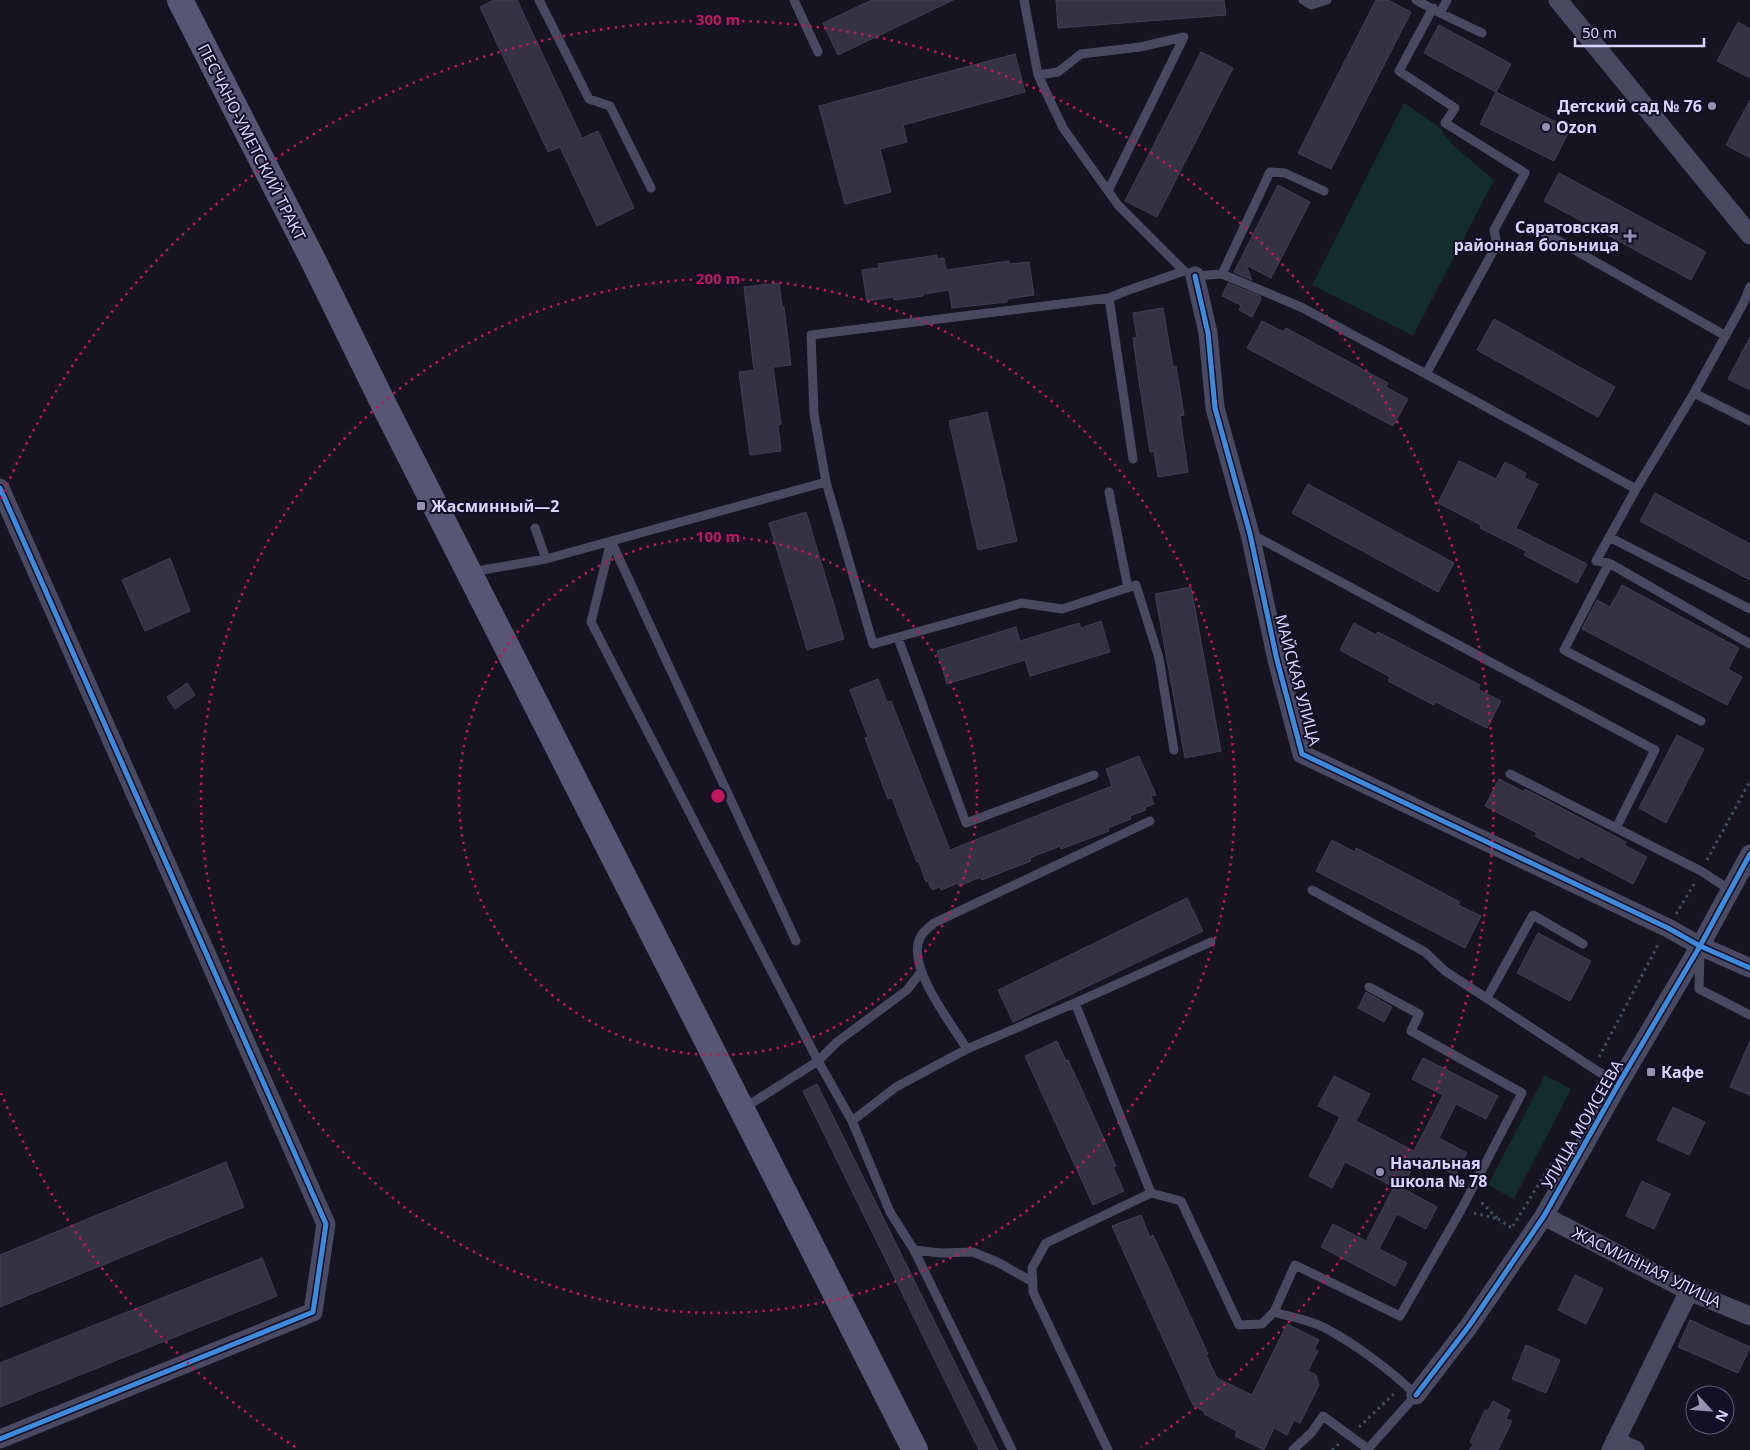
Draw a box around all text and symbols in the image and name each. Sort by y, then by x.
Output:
text: 300 m [696,9,740,29]
scale bar [1575,15,1704,47]
text: 50 m [1582,22,1617,42]
street label: ПЕСЧАНО-УМЕТСКИЙ ТРАКТ [193,40,311,244]
place label: Детский сад № 76 [1557,95,1702,117]
marker: Детский сад № 76 [1706,100,1718,112]
place label: Ozon [1556,116,1597,138]
marker: Ozon [1540,121,1552,133]
place label: Саратовская районная больница [1454,216,1619,256]
marker: Саратовская районная больница [1623,229,1637,243]
text: 200 m [696,268,740,288]
place label: Жасминный—2 [431,495,559,517]
marker: Жасминный—2 [415,500,427,512]
text: 100 m [696,526,740,546]
street label: МАЙСКАЯ УЛИЦА [1270,612,1326,749]
centre of rings [709,787,727,805]
street label: УЛИЦА МОИСЕЕВА [1536,1055,1628,1192]
place label: Кафе [1661,1061,1704,1083]
marker: Кафе [1645,1066,1657,1078]
place label: Начальная школа № 78 [1390,1152,1487,1192]
marker: Начальная школа № 78 [1374,1166,1386,1178]
street label: ЖАСМИННАЯ УЛИЦА [1569,1221,1726,1313]
north arrow [1685,1385,1735,1435]
text: N [1711,1407,1733,1425]

